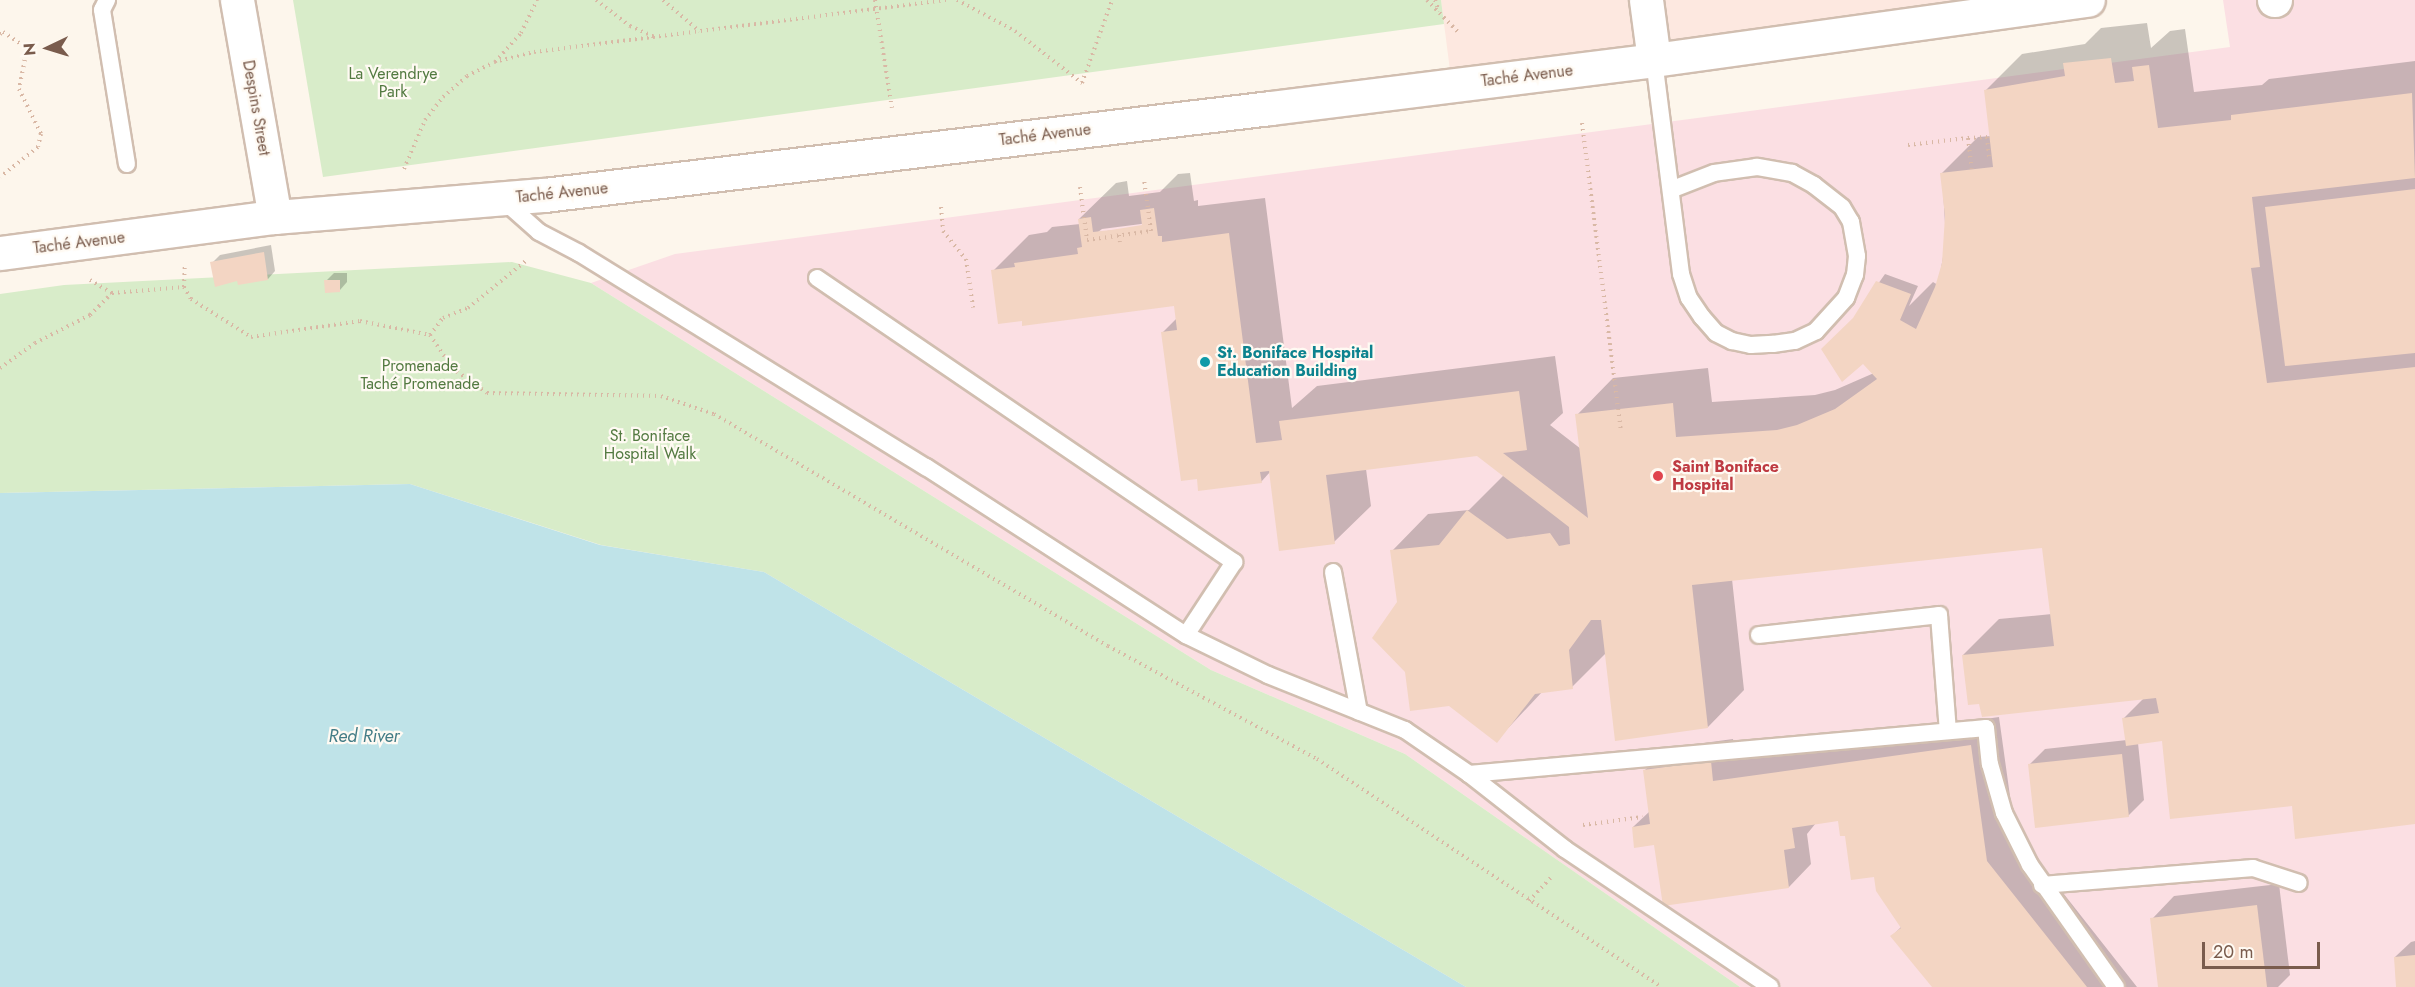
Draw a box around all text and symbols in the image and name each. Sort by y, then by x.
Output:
north arrow [18,18,78,78]
text: N [18,42,41,56]
street label: Despins Street [238,59,274,157]
street label: Taché Avenue [1480,61,1574,91]
park label: La Verendrye Park [348,64,438,102]
street label: Taché Avenue [998,120,1092,150]
street label: Taché Avenue [515,179,609,207]
street label: Taché Avenue [32,228,126,258]
place label: St. Boniface Hospital Education Building [1217,343,1373,381]
marker: St. Boniface Hospital Education Building [1198,355,1212,369]
park label: Promenade Taché Promenade [360,356,480,394]
park label: St. Boniface Hospital Walk [604,426,696,464]
place label: Saint Boniface Hospital [1672,457,1779,495]
marker: Saint Boniface Hospital [1649,467,1667,485]
water label: Red River [329,725,399,747]
scale bar [2205,930,2324,968]
text: 20 m [2213,939,2253,965]

